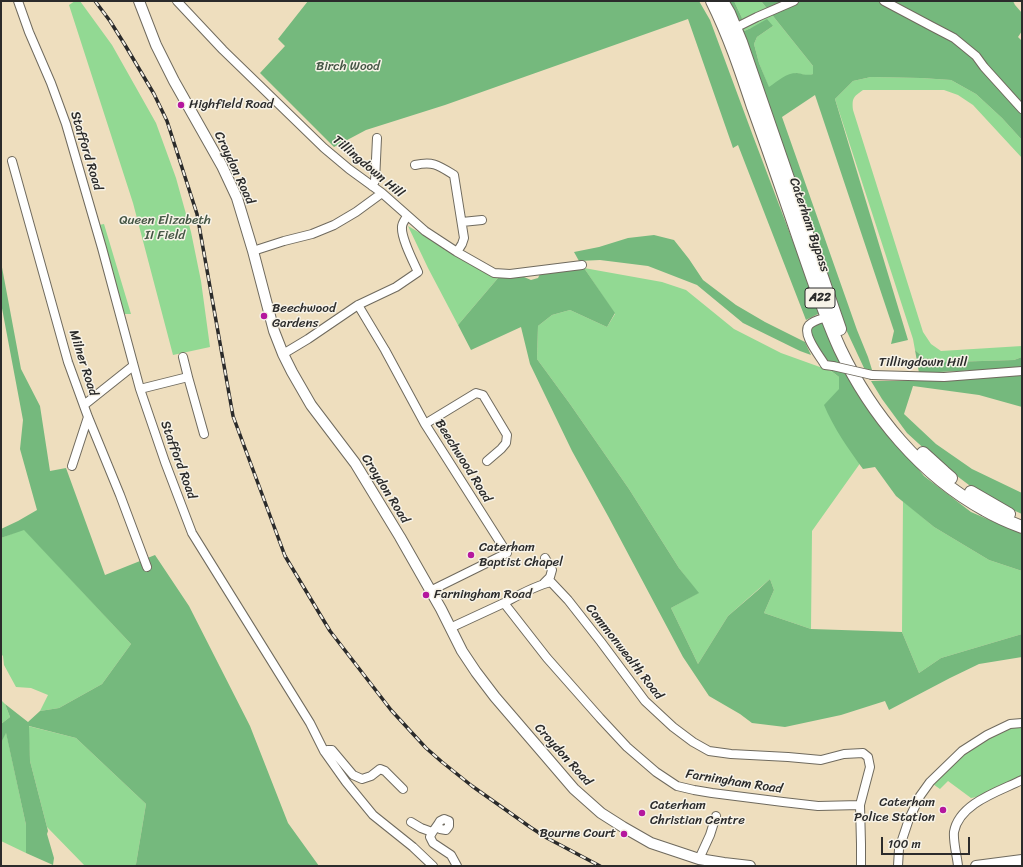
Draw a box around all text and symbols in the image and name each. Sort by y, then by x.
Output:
park label: Birch Wood [316,59,380,75]
place label: Highfield Road [189,97,273,113]
marker: Highfield Road [176,100,186,110]
street label: Stafford Road [67,110,105,192]
street label: Croydon Road [210,129,258,207]
street label: Tillingdown Hill [329,133,407,201]
street label: Caterham Bypass [786,176,832,274]
park label: Queen Elizabeth II Field [119,213,211,244]
road number: A22 [805,288,835,308]
place label: Beechwood Gardens [272,301,336,332]
marker: Beechwood Gardens [259,311,269,321]
street label: Milner Road [65,328,101,398]
street label: Tillingdown Hill [879,355,967,371]
street label: Beechwood Road [431,417,495,505]
street label: Stafford Road [157,419,199,501]
street label: Croydon Road [358,452,412,526]
place label: Caterham Baptist Chapel [479,540,563,571]
marker: Caterham Baptist Chapel [466,550,476,560]
place label: Farningham Road [434,587,532,603]
marker: Farningham Road [421,590,431,600]
street label: Commonwealth Road [582,601,666,703]
street label: Croydon Road [531,721,595,789]
street label: Farningham Road [685,767,783,797]
place label: Caterham Police Station [854,795,935,826]
place label: Caterham Christian Centre [650,798,745,829]
marker: Caterham Police Station [938,805,948,815]
marker: Caterham Christian Centre [637,808,647,818]
place label: Bourne Court [540,826,616,842]
marker: Bourne Court [619,829,629,839]
scale bar [883,829,972,855]
text: 100 m [888,833,921,855]

